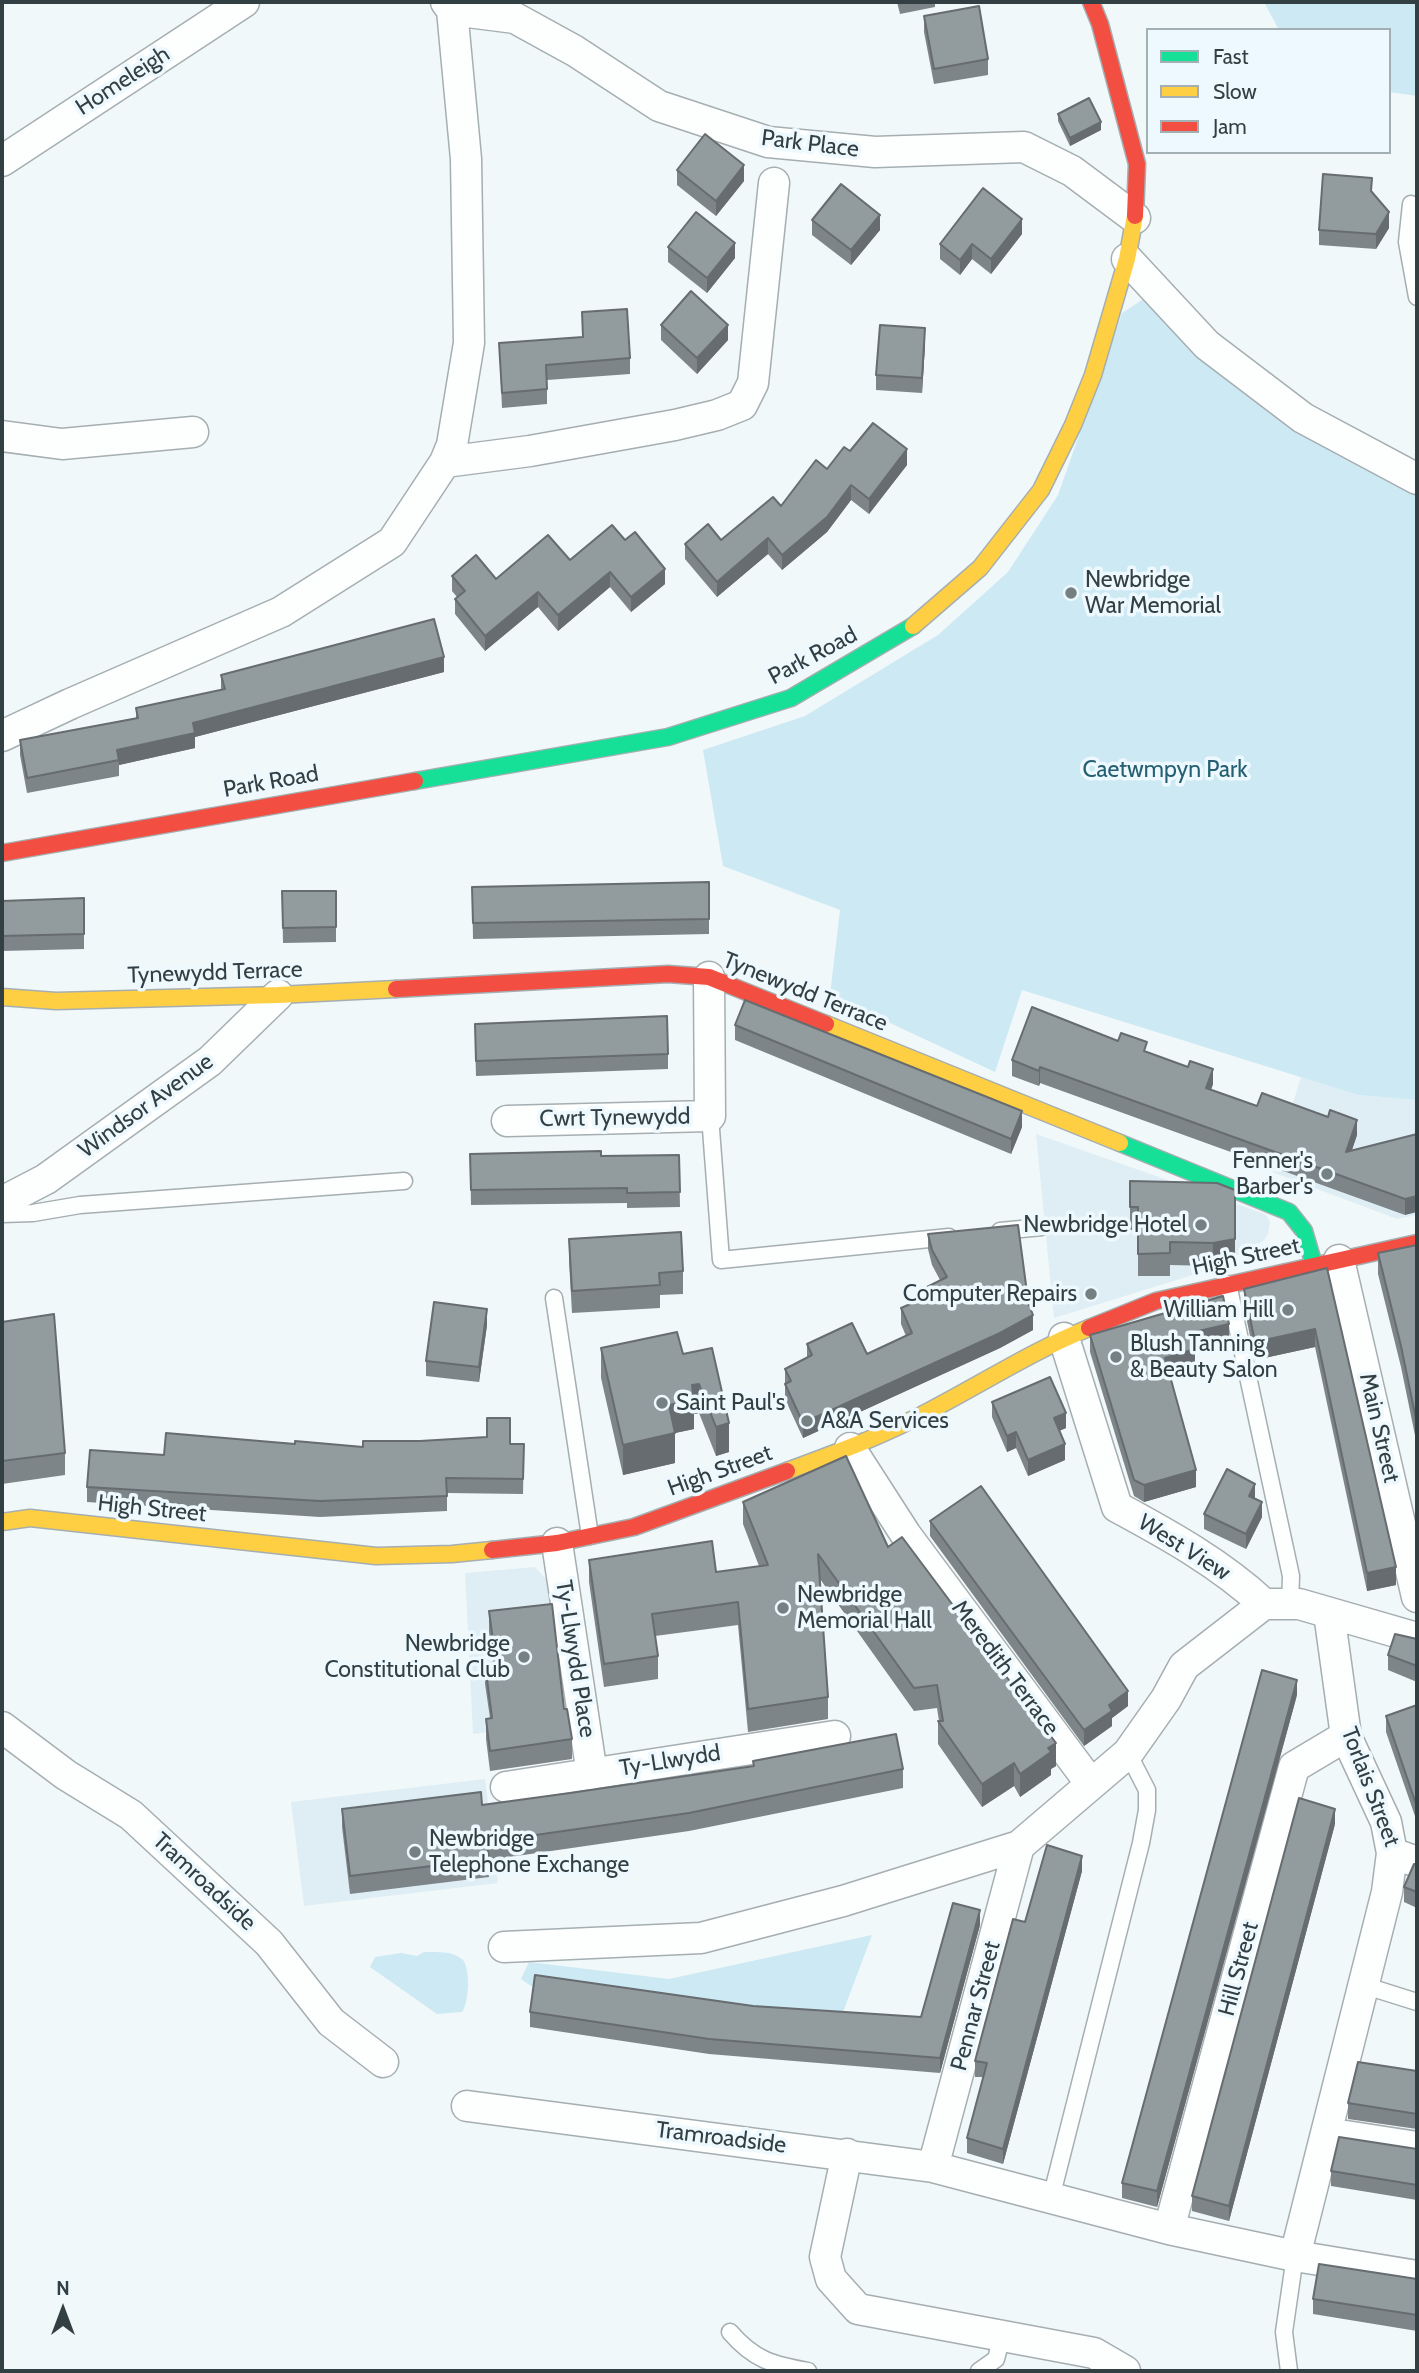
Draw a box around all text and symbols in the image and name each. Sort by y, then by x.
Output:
legend [1146,28,1391,154]
street label: Homeleigh [71,40,175,122]
text: Fast [1213,44,1249,69]
text: Slow [1213,79,1257,104]
text: Jam [1213,114,1247,139]
street label: Park Place [760,124,860,164]
place label: Newbridge War Memorial [1085,566,1221,620]
marker: Newbridge War Memorial [1063,585,1079,601]
street label: Park Road [764,621,862,691]
park label: Caetwmpyn Park [1082,756,1248,784]
street label: Park Road [221,760,321,804]
street label: Tynewydd Terrace [719,946,891,1038]
street label: Tynewydd Terrace [127,956,303,990]
street label: Windsor Avenue [73,1048,219,1164]
street label: Cwrt Tynewydd [539,1103,691,1133]
place label: Fenner's Barber's [1232,1147,1313,1201]
marker: Fenner's Barber's [1319,1166,1335,1182]
place label: Newbridge Hotel [1023,1211,1187,1239]
marker: Newbridge Hotel [1193,1217,1209,1233]
street label: High Street [1190,1232,1302,1282]
place label: Computer Repairs [903,1280,1077,1308]
marker: Computer Repairs [1083,1286,1099,1302]
place label: William Hill [1164,1296,1274,1324]
marker: William Hill [1280,1302,1296,1318]
place label: Blush Tanning & Beauty Salon [1130,1330,1278,1384]
marker: Blush Tanning & Beauty Salon [1108,1349,1124,1365]
street label: Main Street [1353,1371,1405,1485]
place label: Saint Paul's [676,1389,785,1417]
marker: Saint Paul's [654,1395,670,1411]
place label: A&A Services [821,1407,949,1435]
marker: A&A Services [799,1413,815,1429]
street label: High Street [664,1439,776,1503]
street label: High Street [96,1490,208,1528]
street label: West View [1133,1509,1235,1587]
street label: Ty-Llwydd Place [549,1578,601,1740]
place label: Newbridge Memorial Hall [797,1581,932,1635]
street label: Meredith Terrace [945,1595,1065,1741]
marker: Newbridge Memorial Hall [775,1600,791,1616]
place label: Newbridge Constitutional Club [325,1630,510,1684]
marker: Newbridge Constitutional Club [516,1649,532,1665]
street label: Torlais Street [1335,1723,1405,1851]
street label: Ty-Llwydd [617,1739,723,1783]
place label: Newbridge Telephone Exchange [429,1825,629,1879]
street label: Tramroadside [147,1827,261,1937]
marker: Newbridge Telephone Exchange [407,1844,423,1860]
street label: Hill Street [1213,1919,1265,2019]
street label: Pennar Street [945,1938,1007,2074]
street label: Tramroadside [654,2116,788,2160]
north arrow [28,2275,98,2345]
text: N [56,2277,70,2300]

